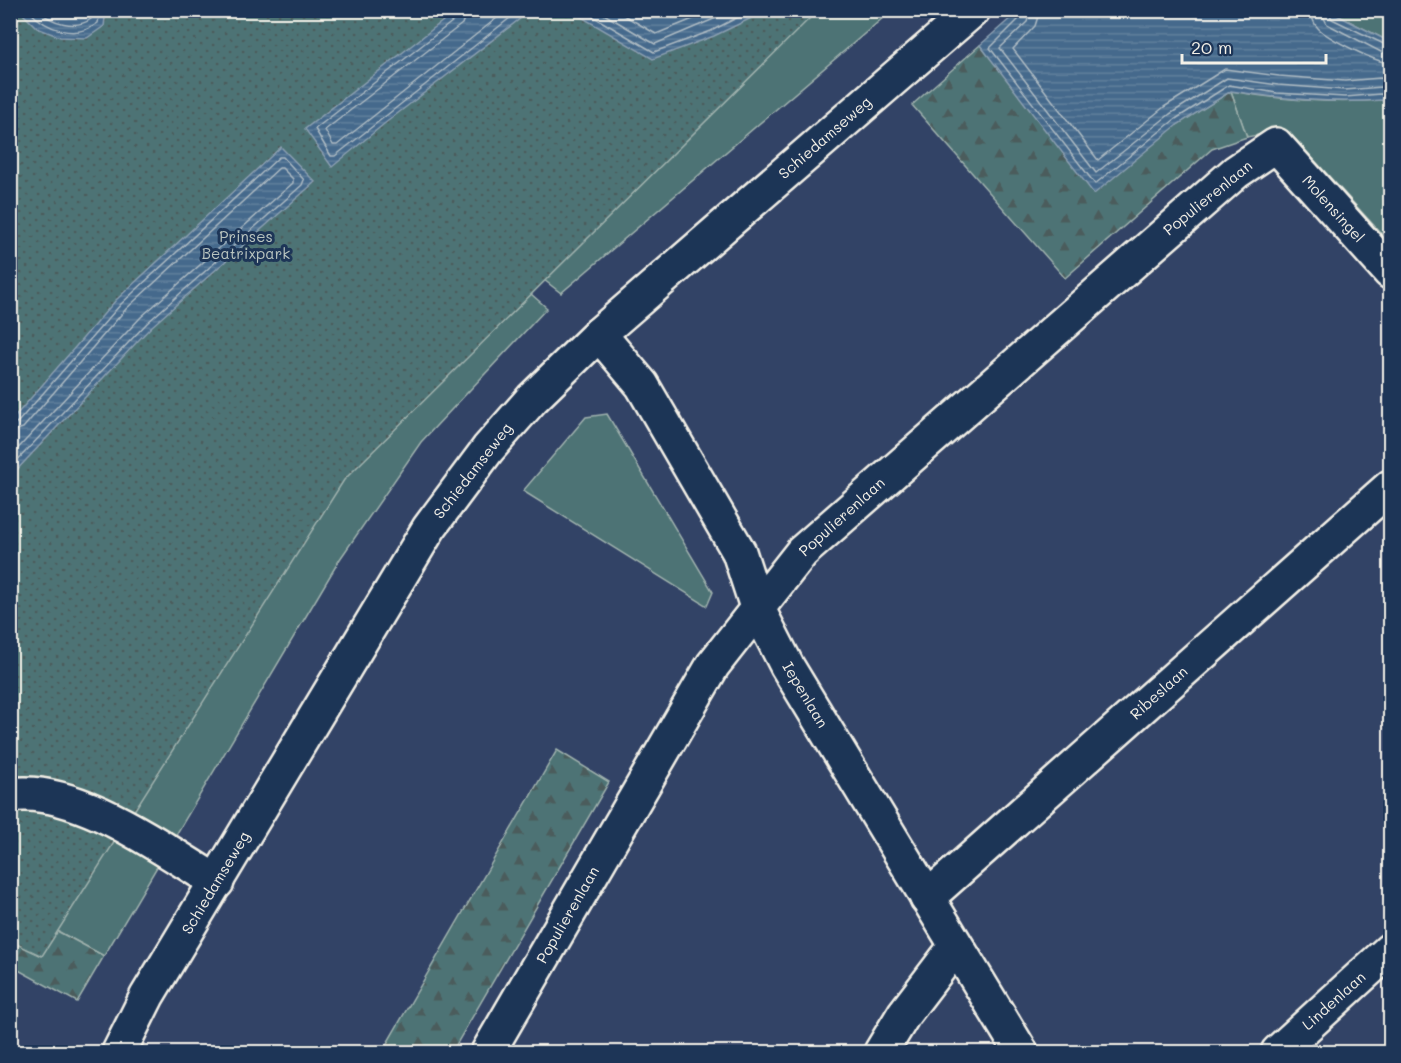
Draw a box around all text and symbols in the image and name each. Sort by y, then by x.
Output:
scale bar [1182,27,1326,65]
text: 20 m [1191,35,1232,59]
street label: Schiedamseweg [774,91,875,183]
street label: Populierenlaan [1159,155,1256,239]
street label: Molensingel [1298,170,1369,246]
park label: Prinses Beatrixpark [202,226,290,263]
street label: Schiedamseweg [428,418,516,522]
street label: Populierenlaan [794,472,889,560]
street label: Iepenlaan [778,658,833,731]
street label: Ribeslaan [1125,661,1191,723]
street label: Schiedamseweg [177,827,254,938]
street label: Populierenlaan [531,862,603,967]
street label: Lindenlaan [1297,967,1369,1034]

